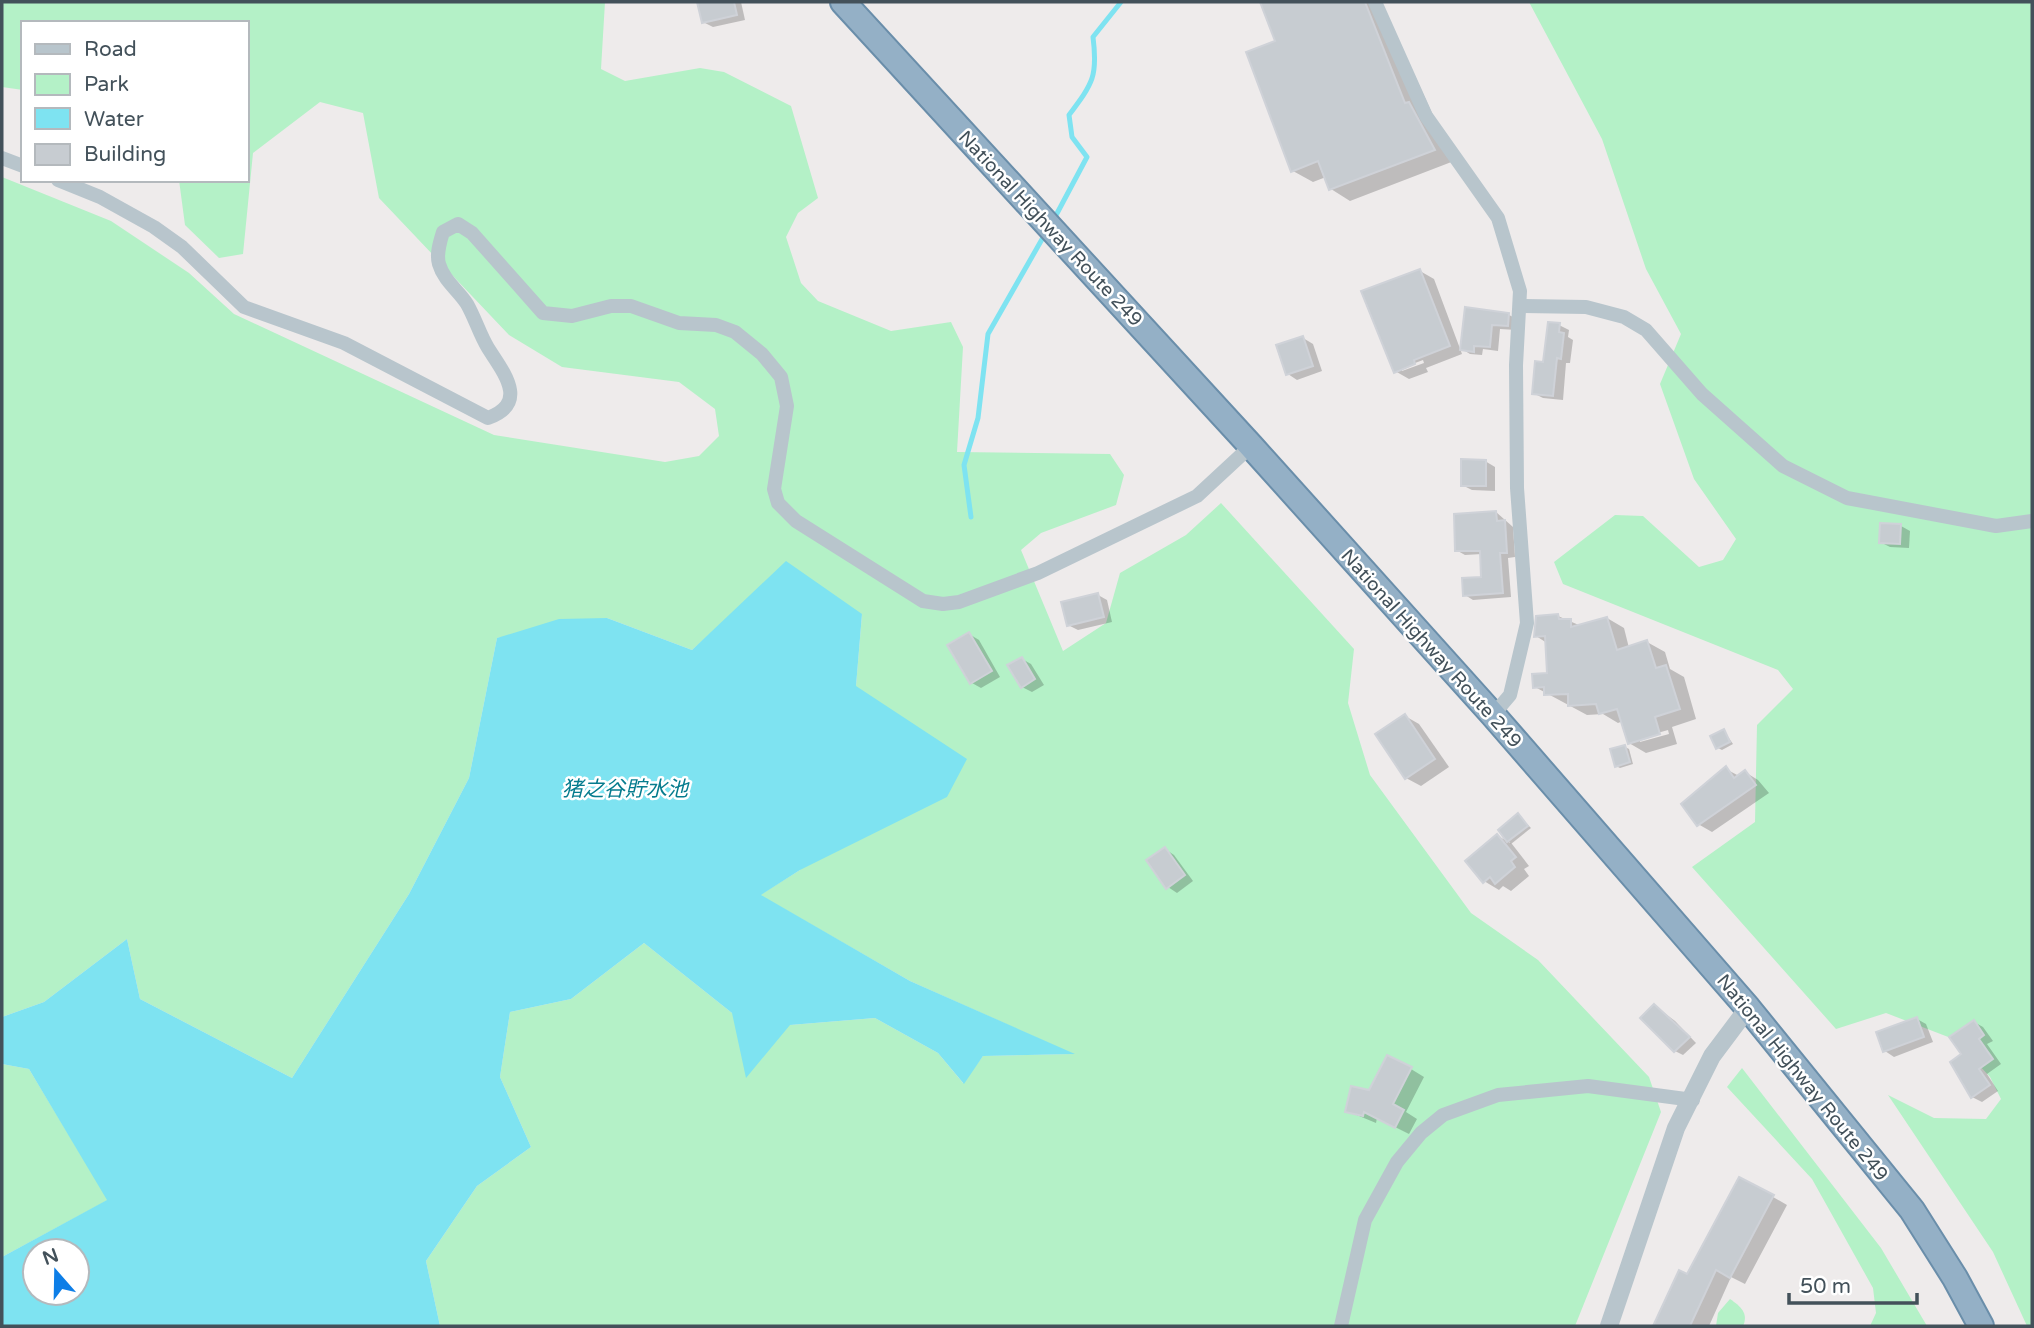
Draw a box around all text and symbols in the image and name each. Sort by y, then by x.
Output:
legend [21,21,248,182]
text: Road [84,37,137,62]
text: Park [84,72,129,97]
text: Water [84,107,144,132]
street label: National Highway Route 249 [954,126,1147,331]
text: Building [84,142,166,167]
street label: National Highway Route 249 [1336,545,1526,752]
water label: 猪之谷貯水池 [562,777,690,802]
street label: National Highway Route 249 [1712,970,1892,1185]
north arrow [21,1237,91,1307]
text: N [40,1244,61,1270]
scale bar [1789,1262,1917,1306]
text: 50 m [1800,1274,1851,1299]

